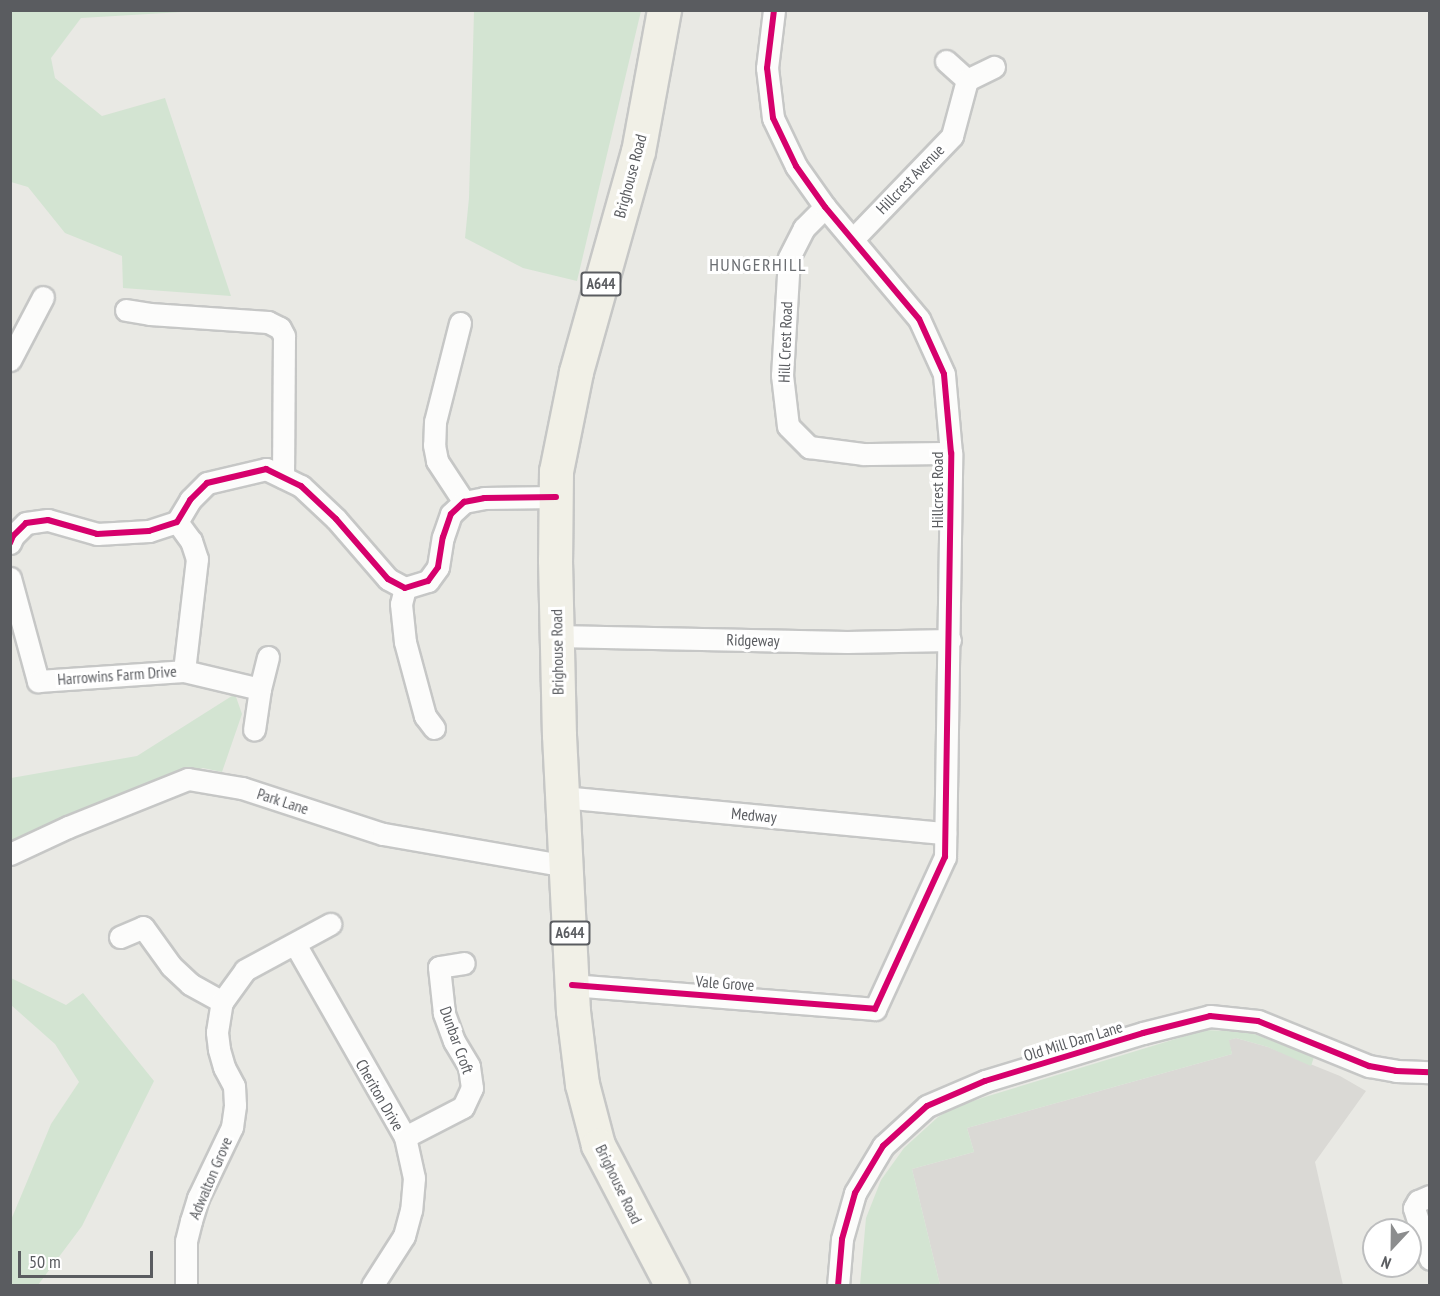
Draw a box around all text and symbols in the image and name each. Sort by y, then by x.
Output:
street label: Brighouse Road [610,132,650,220]
street label: Hillcrest Avenue [872,140,948,218]
district label: HUNGERHILL [709,254,807,276]
road number: A644 [580,272,622,296]
street label: Hill Crest Road [774,301,796,383]
street label: Hillcrest Road [927,452,947,528]
street label: Brighouse Road [547,609,567,695]
street label: Ridgeway [726,630,780,650]
street label: Harrowins Farm Drive [57,661,177,689]
street label: Park Lane [255,784,311,818]
street label: Medway [730,803,778,827]
road number: A644 [549,921,591,945]
street label: Vale Grove [695,971,755,995]
street label: Dunbar Croft [436,1004,478,1076]
street label: Old Mill Dam Lane [1021,1017,1125,1065]
street label: Cheriton Drive [352,1056,408,1134]
street label: Adwalton Grove [184,1134,236,1222]
street label: Brighouse Road [592,1141,646,1227]
north arrow [1362,1218,1422,1278]
scale bar [21,1239,156,1277]
text: 50 m [29,1250,61,1273]
text: N [1378,1252,1394,1274]

